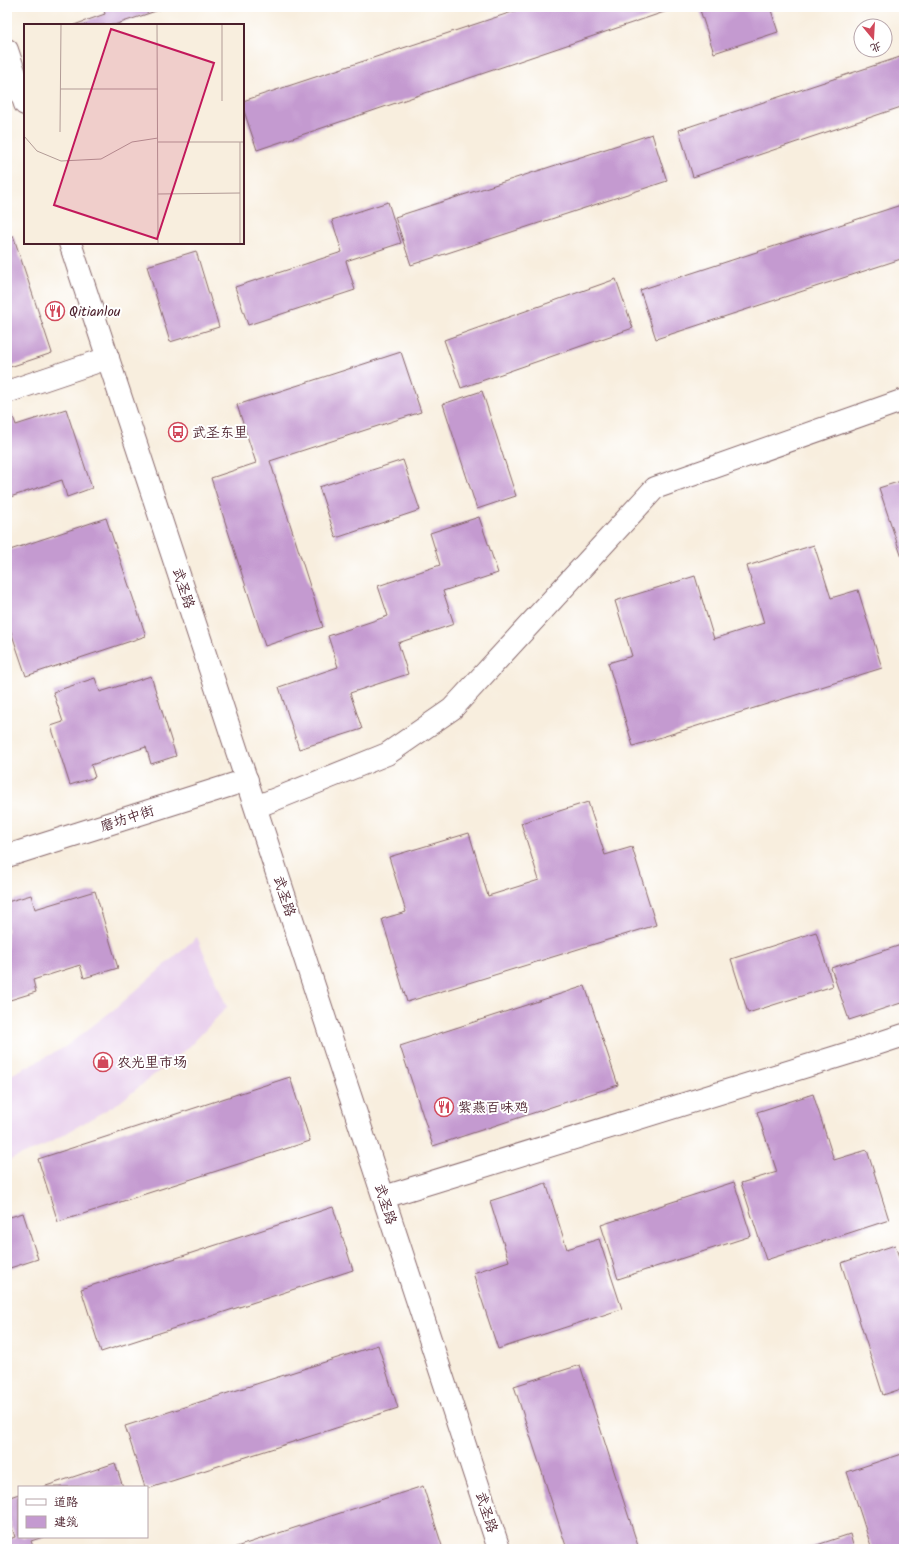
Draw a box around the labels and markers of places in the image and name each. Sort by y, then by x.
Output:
restaurant icon: Qitianlou [44,300,66,322]
place label: Qitianlou [69,301,121,323]
bus stop icon: 武圣东里 [167,421,189,443]
place label: 武圣东里 [192,422,248,444]
shop icon: 农光里市场 [92,1051,114,1073]
place label: 农光里市场 [117,1052,187,1074]
restaurant icon: 紫燕百味鸡 [433,1096,455,1118]
place label: 紫燕百味鸡 [458,1097,528,1119]

